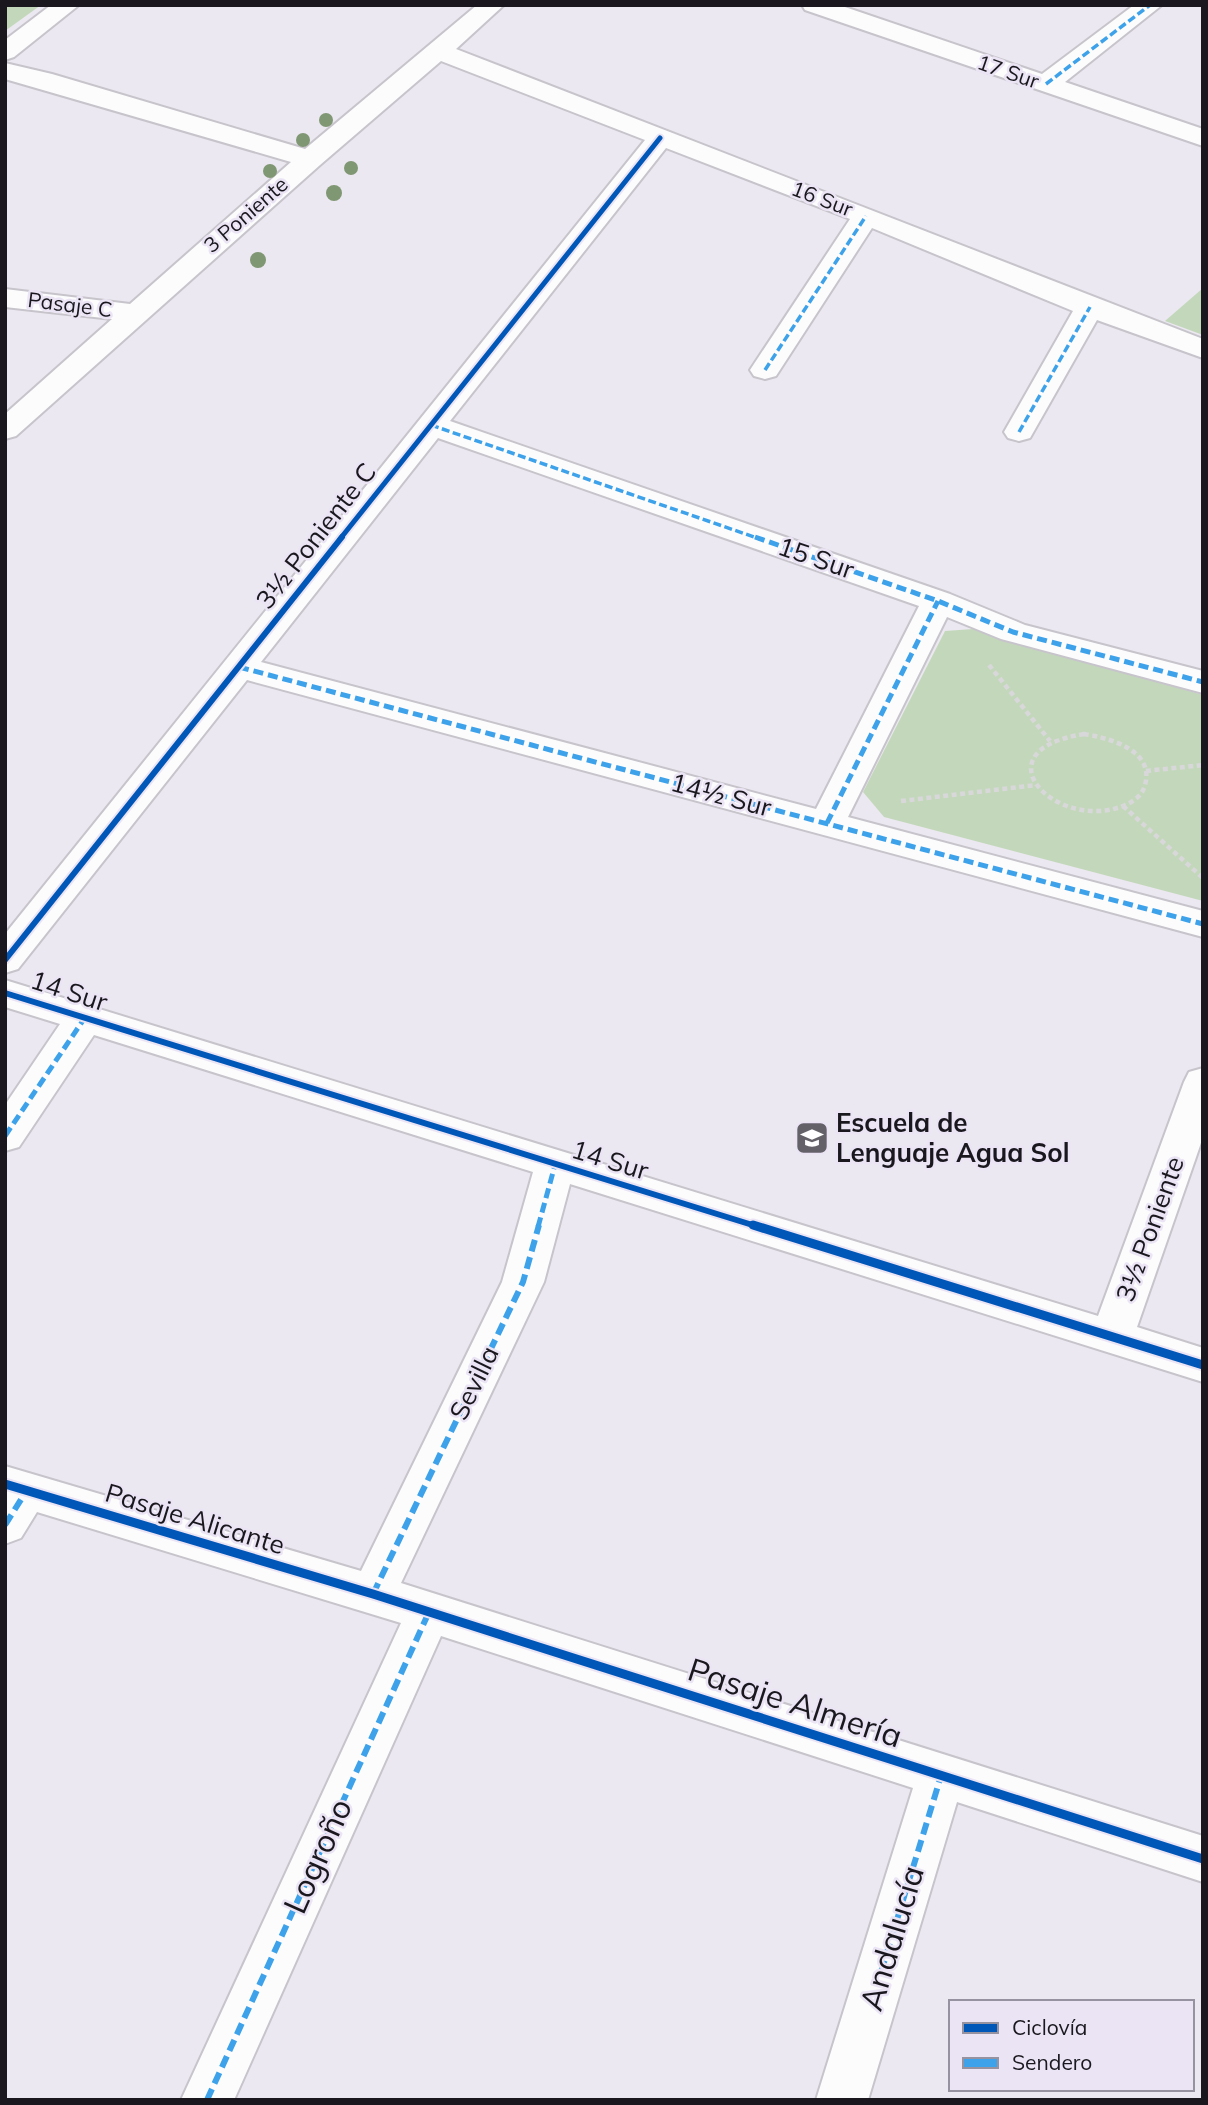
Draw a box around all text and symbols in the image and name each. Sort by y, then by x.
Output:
street label: 17 Sur [974,48,1043,94]
street label: 3 Poniente [198,171,293,258]
street label: 16 Sur [788,175,857,222]
street label: Pasaje C [26,286,114,322]
street label: 3½ Poniente C [248,456,383,615]
street label: 15 Sur [774,529,859,586]
street label: 14½ Sur [667,765,776,824]
street label: 14 Sur [27,963,112,1019]
place label: Escuela de Lenguaje Agua Sol [836,1106,1070,1169]
school or university icon: Escuela de Lenguaje Agua Sol [793,1119,831,1157]
street label: 14 Sur [568,1132,653,1187]
street label: 3½ Poniente [1108,1152,1191,1306]
street label: Sevilla [442,1340,506,1425]
street label: Pasaje Alicante [102,1476,289,1561]
street label: Pasaje Almería [683,1649,907,1755]
street label: Logroño [274,1792,360,1919]
street label: Andalucía [850,1860,932,2015]
legend [949,2000,1194,2091]
text: Ciclovía [1012,2014,1087,2040]
text: Sendero [1012,2049,1092,2075]

